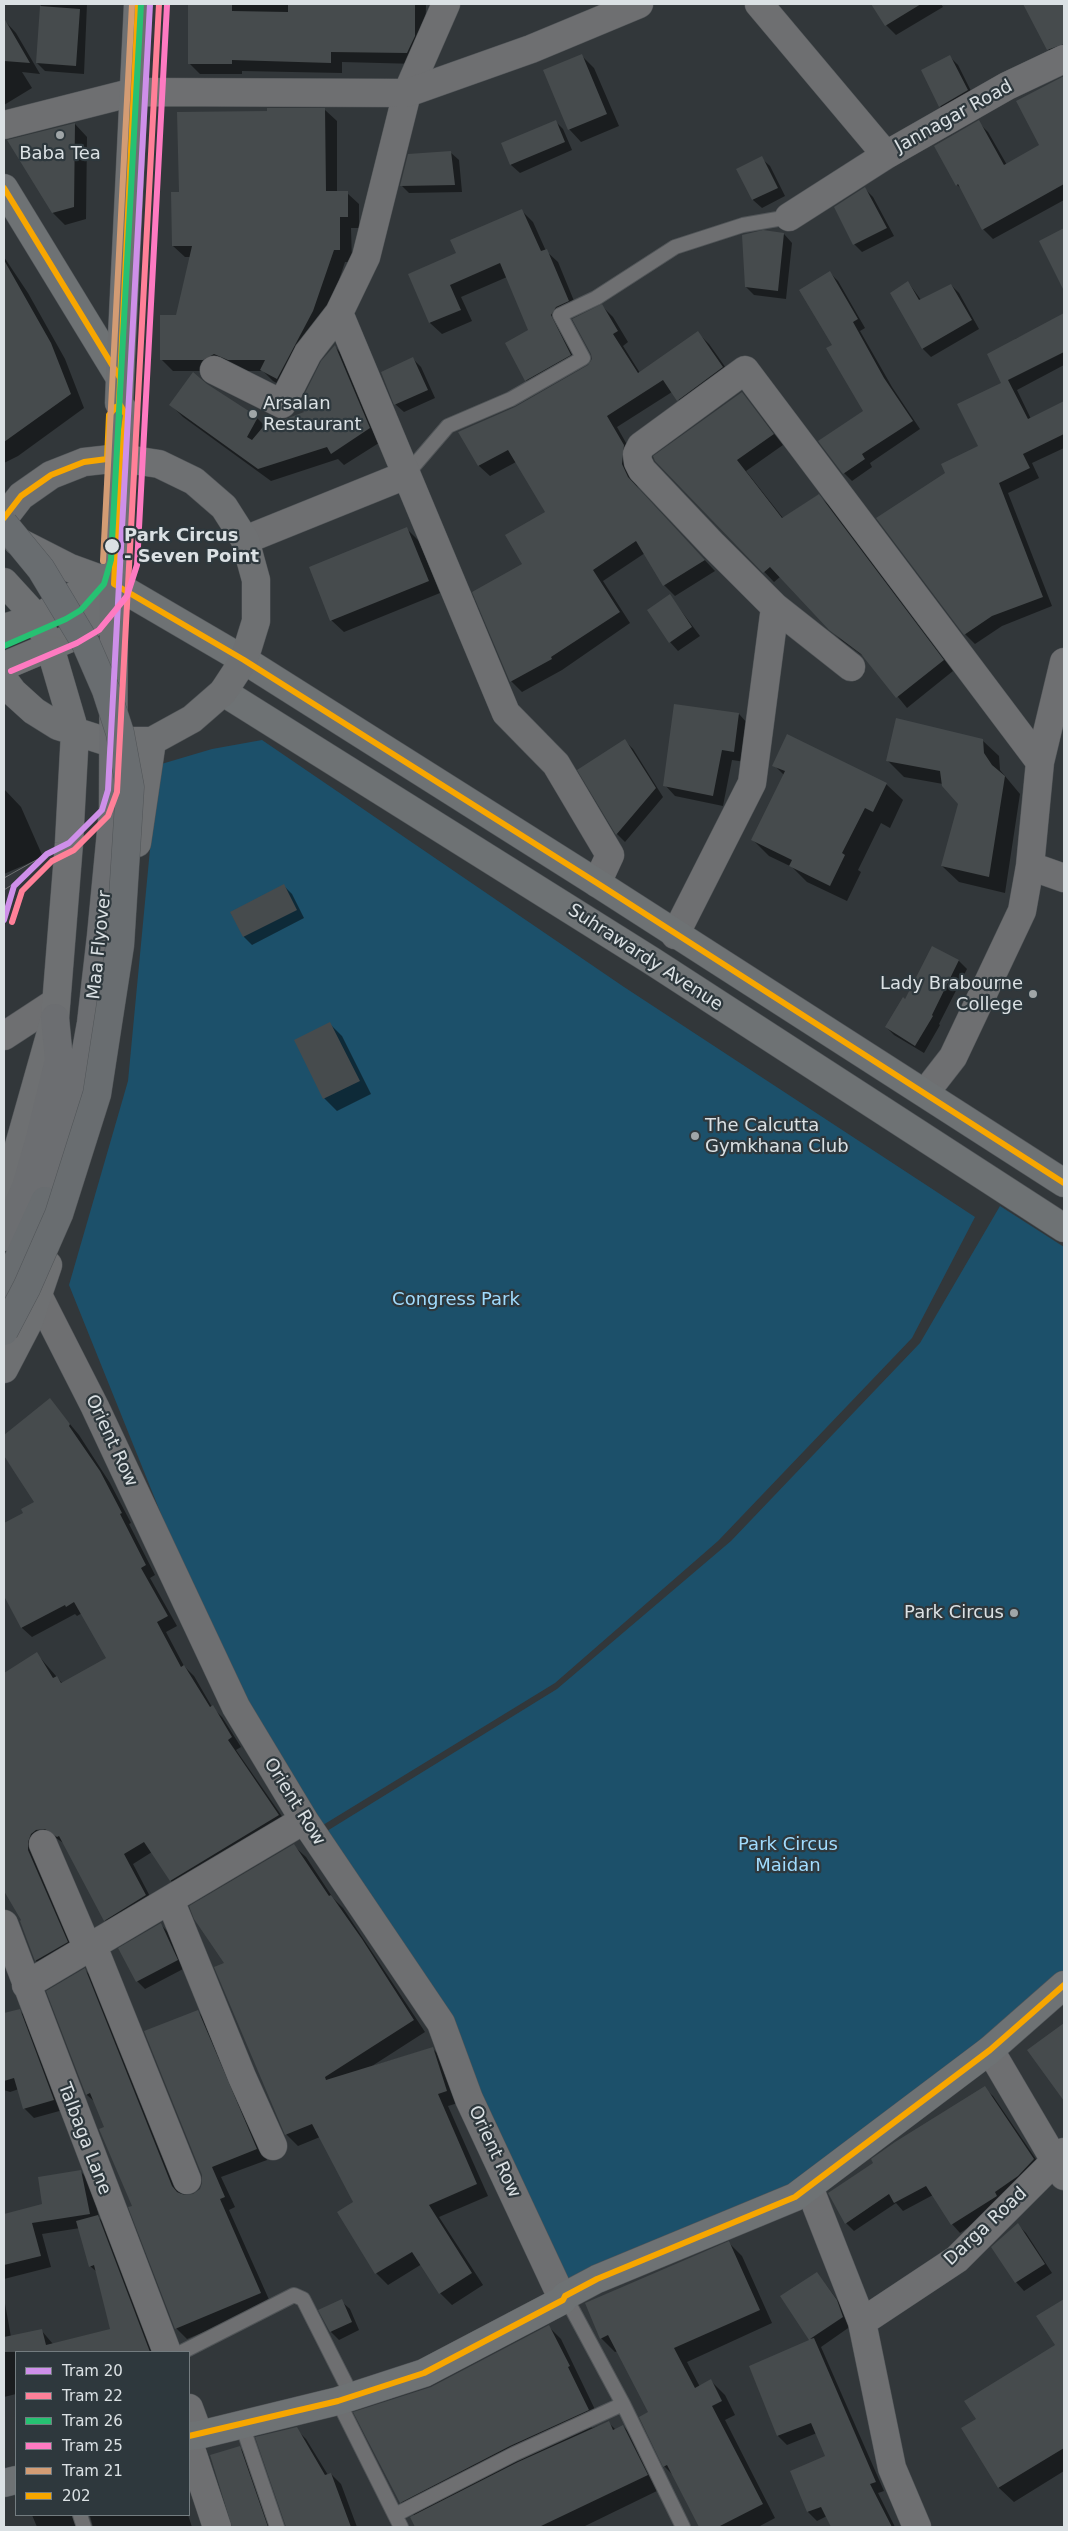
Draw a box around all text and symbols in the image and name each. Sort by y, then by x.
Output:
street label: Jannagar Road [892,76,1016,158]
marker: Baba Tea [54,129,66,141]
place label: Baba Tea [19,143,101,165]
place label: Arsalan Restaurant [263,393,362,436]
marker: Arsalan Restaurant [247,408,259,420]
place label: Park Circus - Seven Point [124,525,259,568]
marker: Park Circus - Seven Point [103,537,121,555]
street label: Maa Flyover [84,889,116,1001]
street label: Suhrawardy Avenue [564,900,726,1016]
place label: Lady Brabourne College [880,973,1023,1016]
marker: Lady Brabourne College [1027,988,1039,1000]
place label: The Calcutta Gymkhana Club [705,1115,849,1158]
marker: The Calcutta Gymkhana Club [689,1130,701,1142]
park label: Congress Park [392,1289,520,1311]
street label: Orient Row [80,1391,142,1491]
place label: Park Circus [904,1602,1004,1624]
marker: Park Circus [1008,1607,1020,1619]
street label: Orient Row [259,1754,329,1850]
park label: Park Circus Maidan [738,1834,838,1876]
street label: Talbaga Lane [53,2080,115,2198]
street label: Orient Row [463,2102,525,2202]
street label: Darga Road [940,2183,1032,2271]
legend [15,2351,190,2516]
text: Tram 20 [62,2362,123,2380]
text: Tram 22 [62,2387,123,2405]
text: Tram 26 [62,2412,123,2430]
text: Tram 25 [62,2437,123,2455]
text: Tram 21 [62,2462,123,2480]
text: 202 [62,2487,91,2505]

